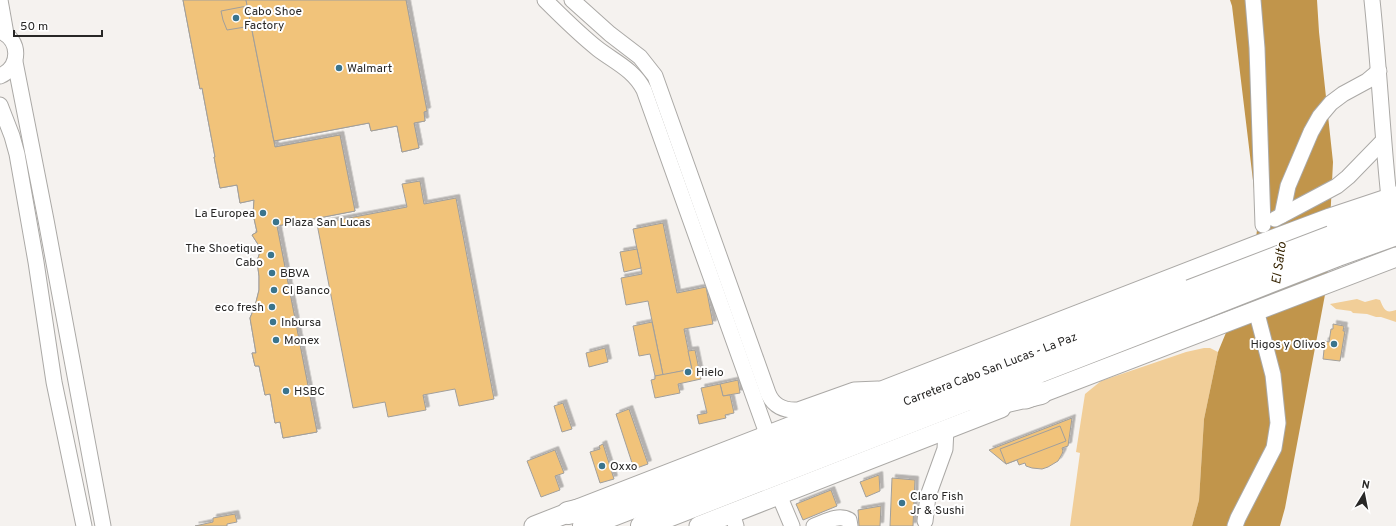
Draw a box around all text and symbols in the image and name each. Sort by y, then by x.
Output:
place label: Cabo Shoe Factory [244,4,302,34]
scale bar [14,12,102,38]
marker: Cabo Shoe Factory [231,13,241,23]
text: 50 m [20,19,48,35]
place label: Walmart [347,61,392,77]
marker: Walmart [334,63,344,73]
place label: La Europea [194,206,255,222]
marker: La Europea [258,208,268,218]
place label: Plaza San Lucas [284,215,371,231]
marker: Plaza San Lucas [271,217,281,227]
place label: The Shoetique Cabo [185,241,263,271]
water label: El Salto [1269,241,1291,285]
marker: The Shoetique Cabo [266,250,276,260]
place label: BBVA [280,266,310,282]
marker: BBVA [267,268,277,278]
place label: CI Banco [282,283,330,299]
marker: CI Banco [269,285,279,295]
place label: eco fresh [215,300,264,316]
marker: eco fresh [267,302,277,312]
place label: Inbursa [281,315,321,331]
marker: Inbursa [268,317,278,327]
street label: Carretera Cabo San Lucas - La Paz [901,329,1080,411]
place label: Monex [284,333,320,349]
marker: Monex [271,335,281,345]
place label: Higos y Olivos [1250,337,1326,353]
marker: Higos y Olivos [1329,339,1339,349]
place label: Hielo [696,365,724,381]
marker: Hielo [683,367,693,377]
place label: HSBC [294,384,325,400]
marker: HSBC [281,386,291,396]
place label: Oxxo [610,459,638,475]
marker: Oxxo [597,461,607,471]
north arrow [1344,474,1384,514]
text: N [1360,478,1371,493]
place label: Claro Fish Jr & Sushi [910,489,964,519]
marker: Claro Fish Jr & Sushi [897,498,907,508]

